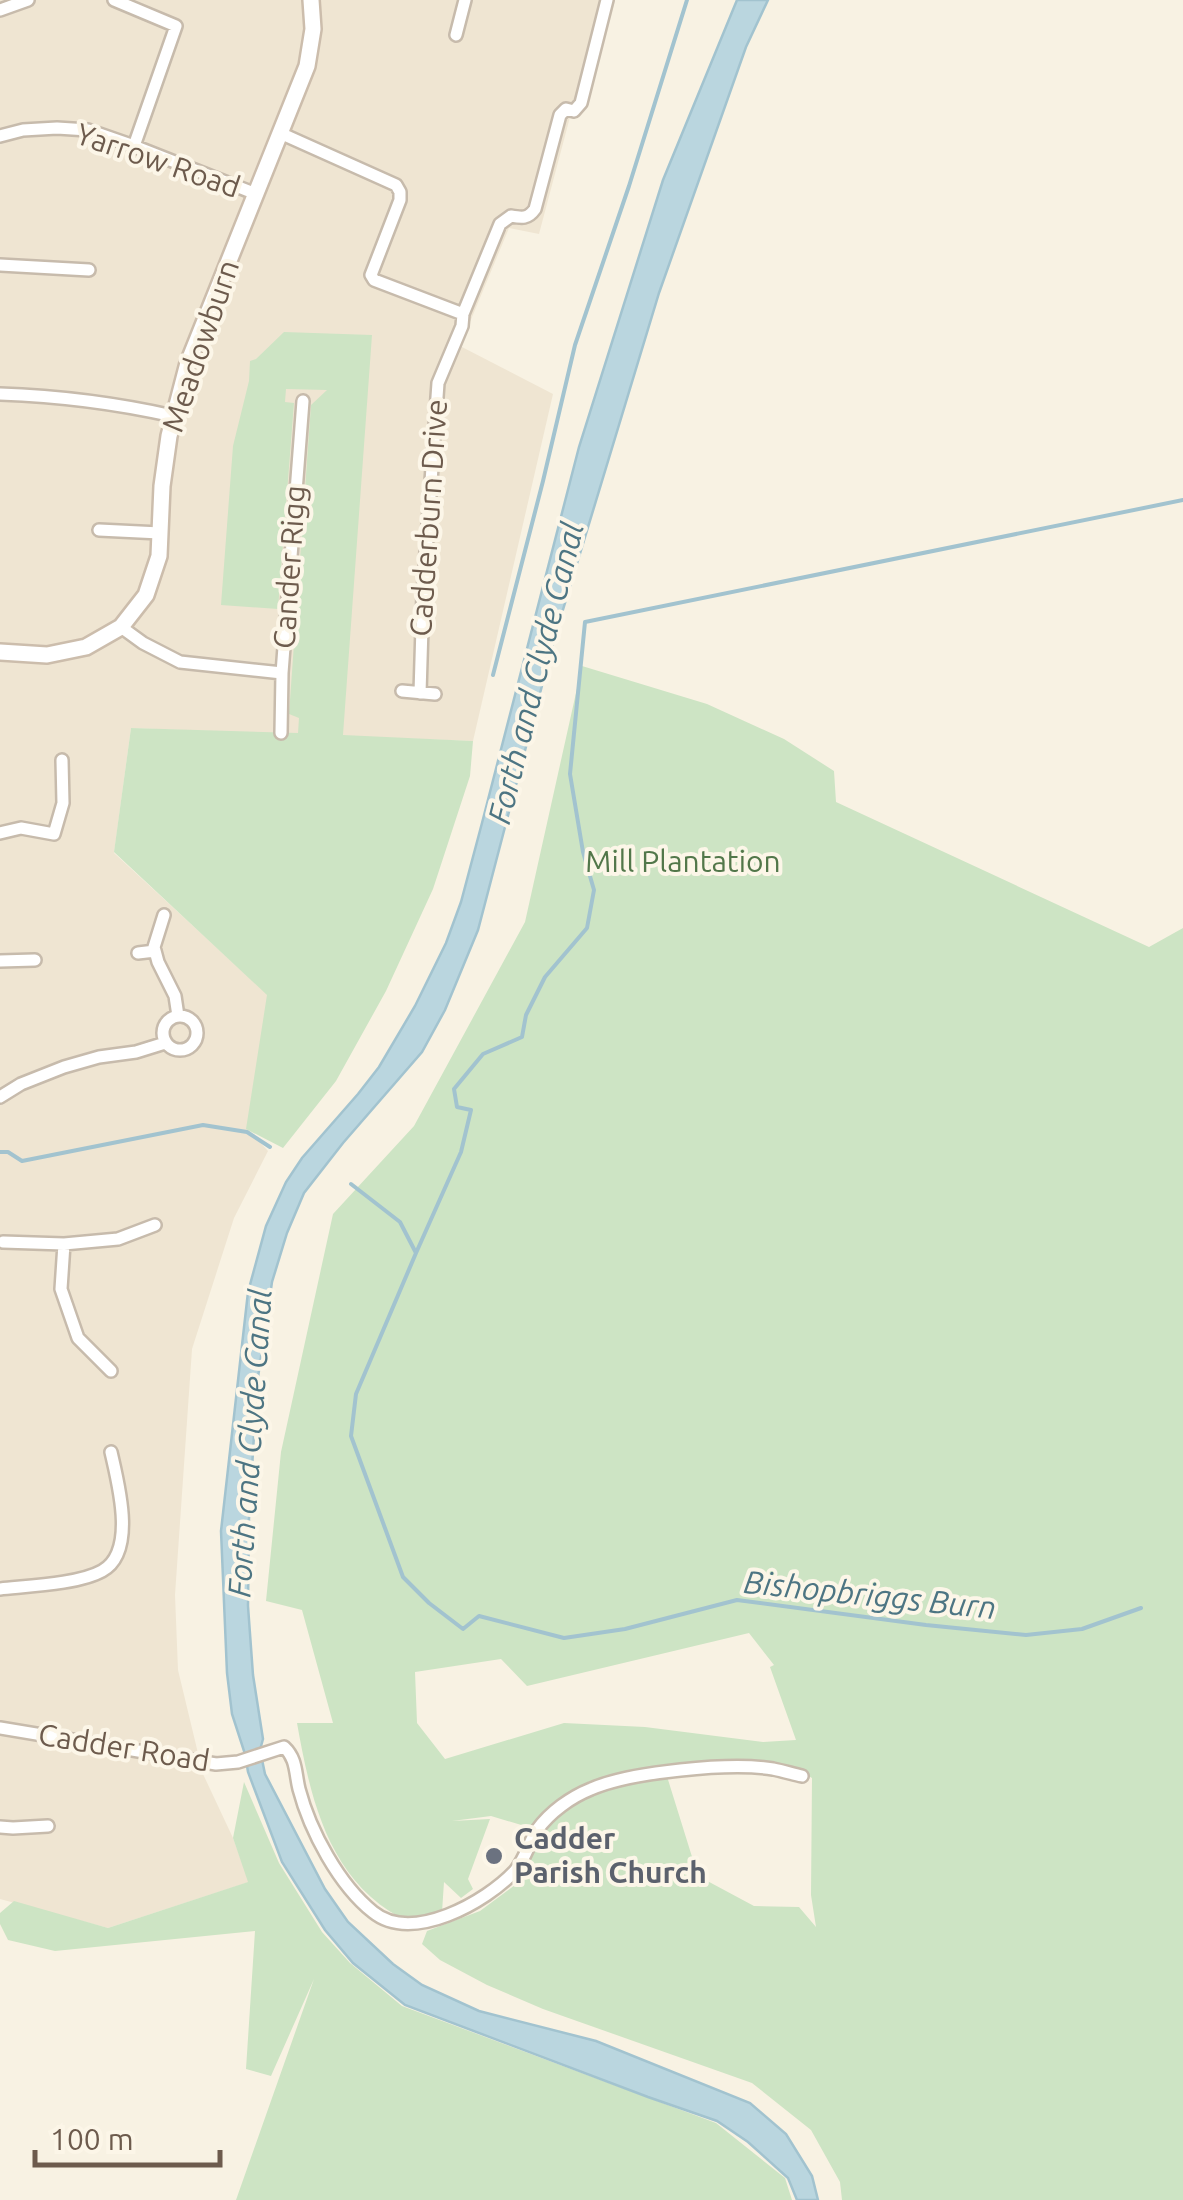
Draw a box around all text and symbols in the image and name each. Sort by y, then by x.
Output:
street label: Yarrow Road [72,116,245,204]
street label: Meadowburn [155,255,245,436]
street label: Cadderburn Drive [403,398,453,638]
street label: Cander Rigg [266,484,312,650]
water label: Forth and Clyde Canal [480,518,590,827]
park label: Mill Plantation [585,844,781,878]
water label: Forth and Clyde Canal [220,1287,278,1599]
water label: Bishopbriggs Burn [742,1563,998,1625]
street label: Cadder Road [36,1717,212,1777]
place label: Cadder Parish Church [514,1821,707,1889]
marker: Cadder Parish Church [483,1845,505,1867]
scale bar [35,2105,220,2167]
text: 100 m [50,2122,134,2156]

